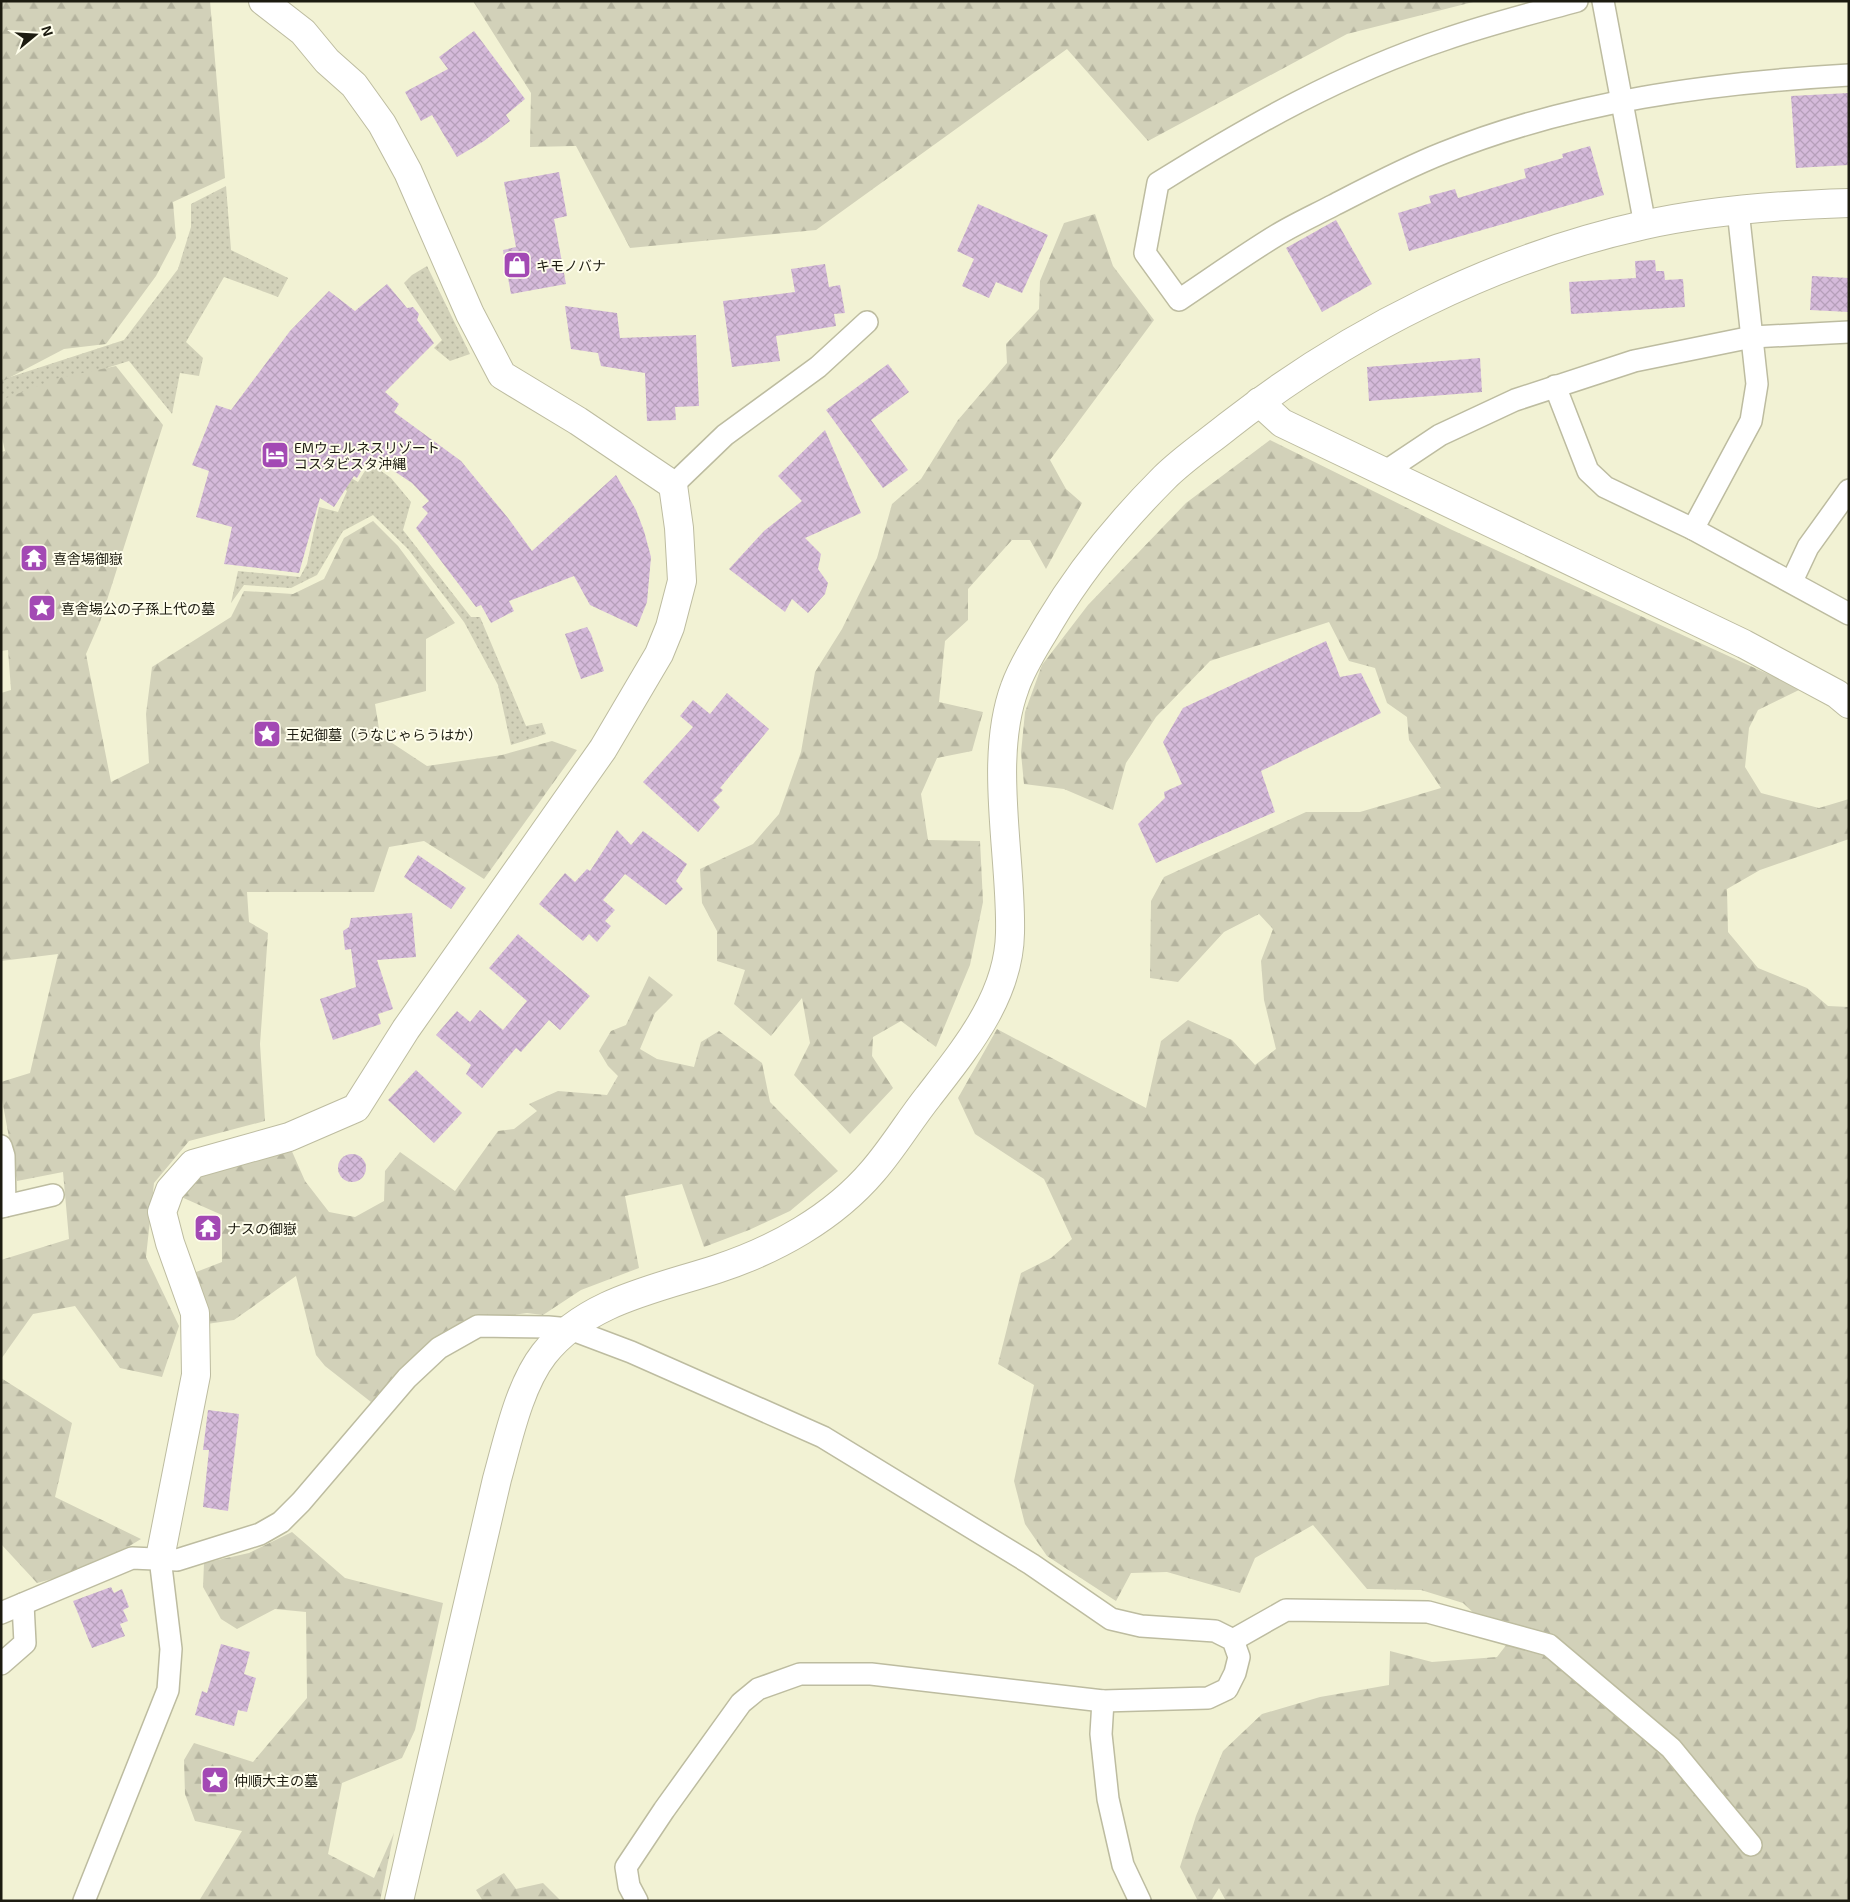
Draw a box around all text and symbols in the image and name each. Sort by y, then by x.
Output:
north arrow [10,10,60,60]
text: N [38,23,57,38]
shop icon: キモノバナ [502,250,532,280]
place label: キモノバナ [536,257,606,274]
place label: EMウェルネスリゾート コスタビスタ沖縄 [294,439,440,472]
hotel icon: EMウェルネスリゾート コスタビスタ沖縄 [260,440,290,470]
temple icon: 喜舎場御嶽 [19,543,49,573]
place label: 喜舎場御嶽 [53,550,123,567]
place icon: 喜舎場公の子孫上代の墓 [27,593,57,623]
place label: 喜舎場公の子孫上代の墓 [61,600,215,617]
place icon: 王妃御墓（うなじゃらうはか） [252,719,282,749]
place label: 王妃御墓（うなじゃらうはか） [286,726,482,743]
temple icon: ナスの御嶽 [193,1213,223,1243]
place label: ナスの御嶽 [227,1220,297,1237]
place icon: 仲順大主の墓 [200,1765,230,1795]
place label: 仲順大主の墓 [234,1772,318,1789]

